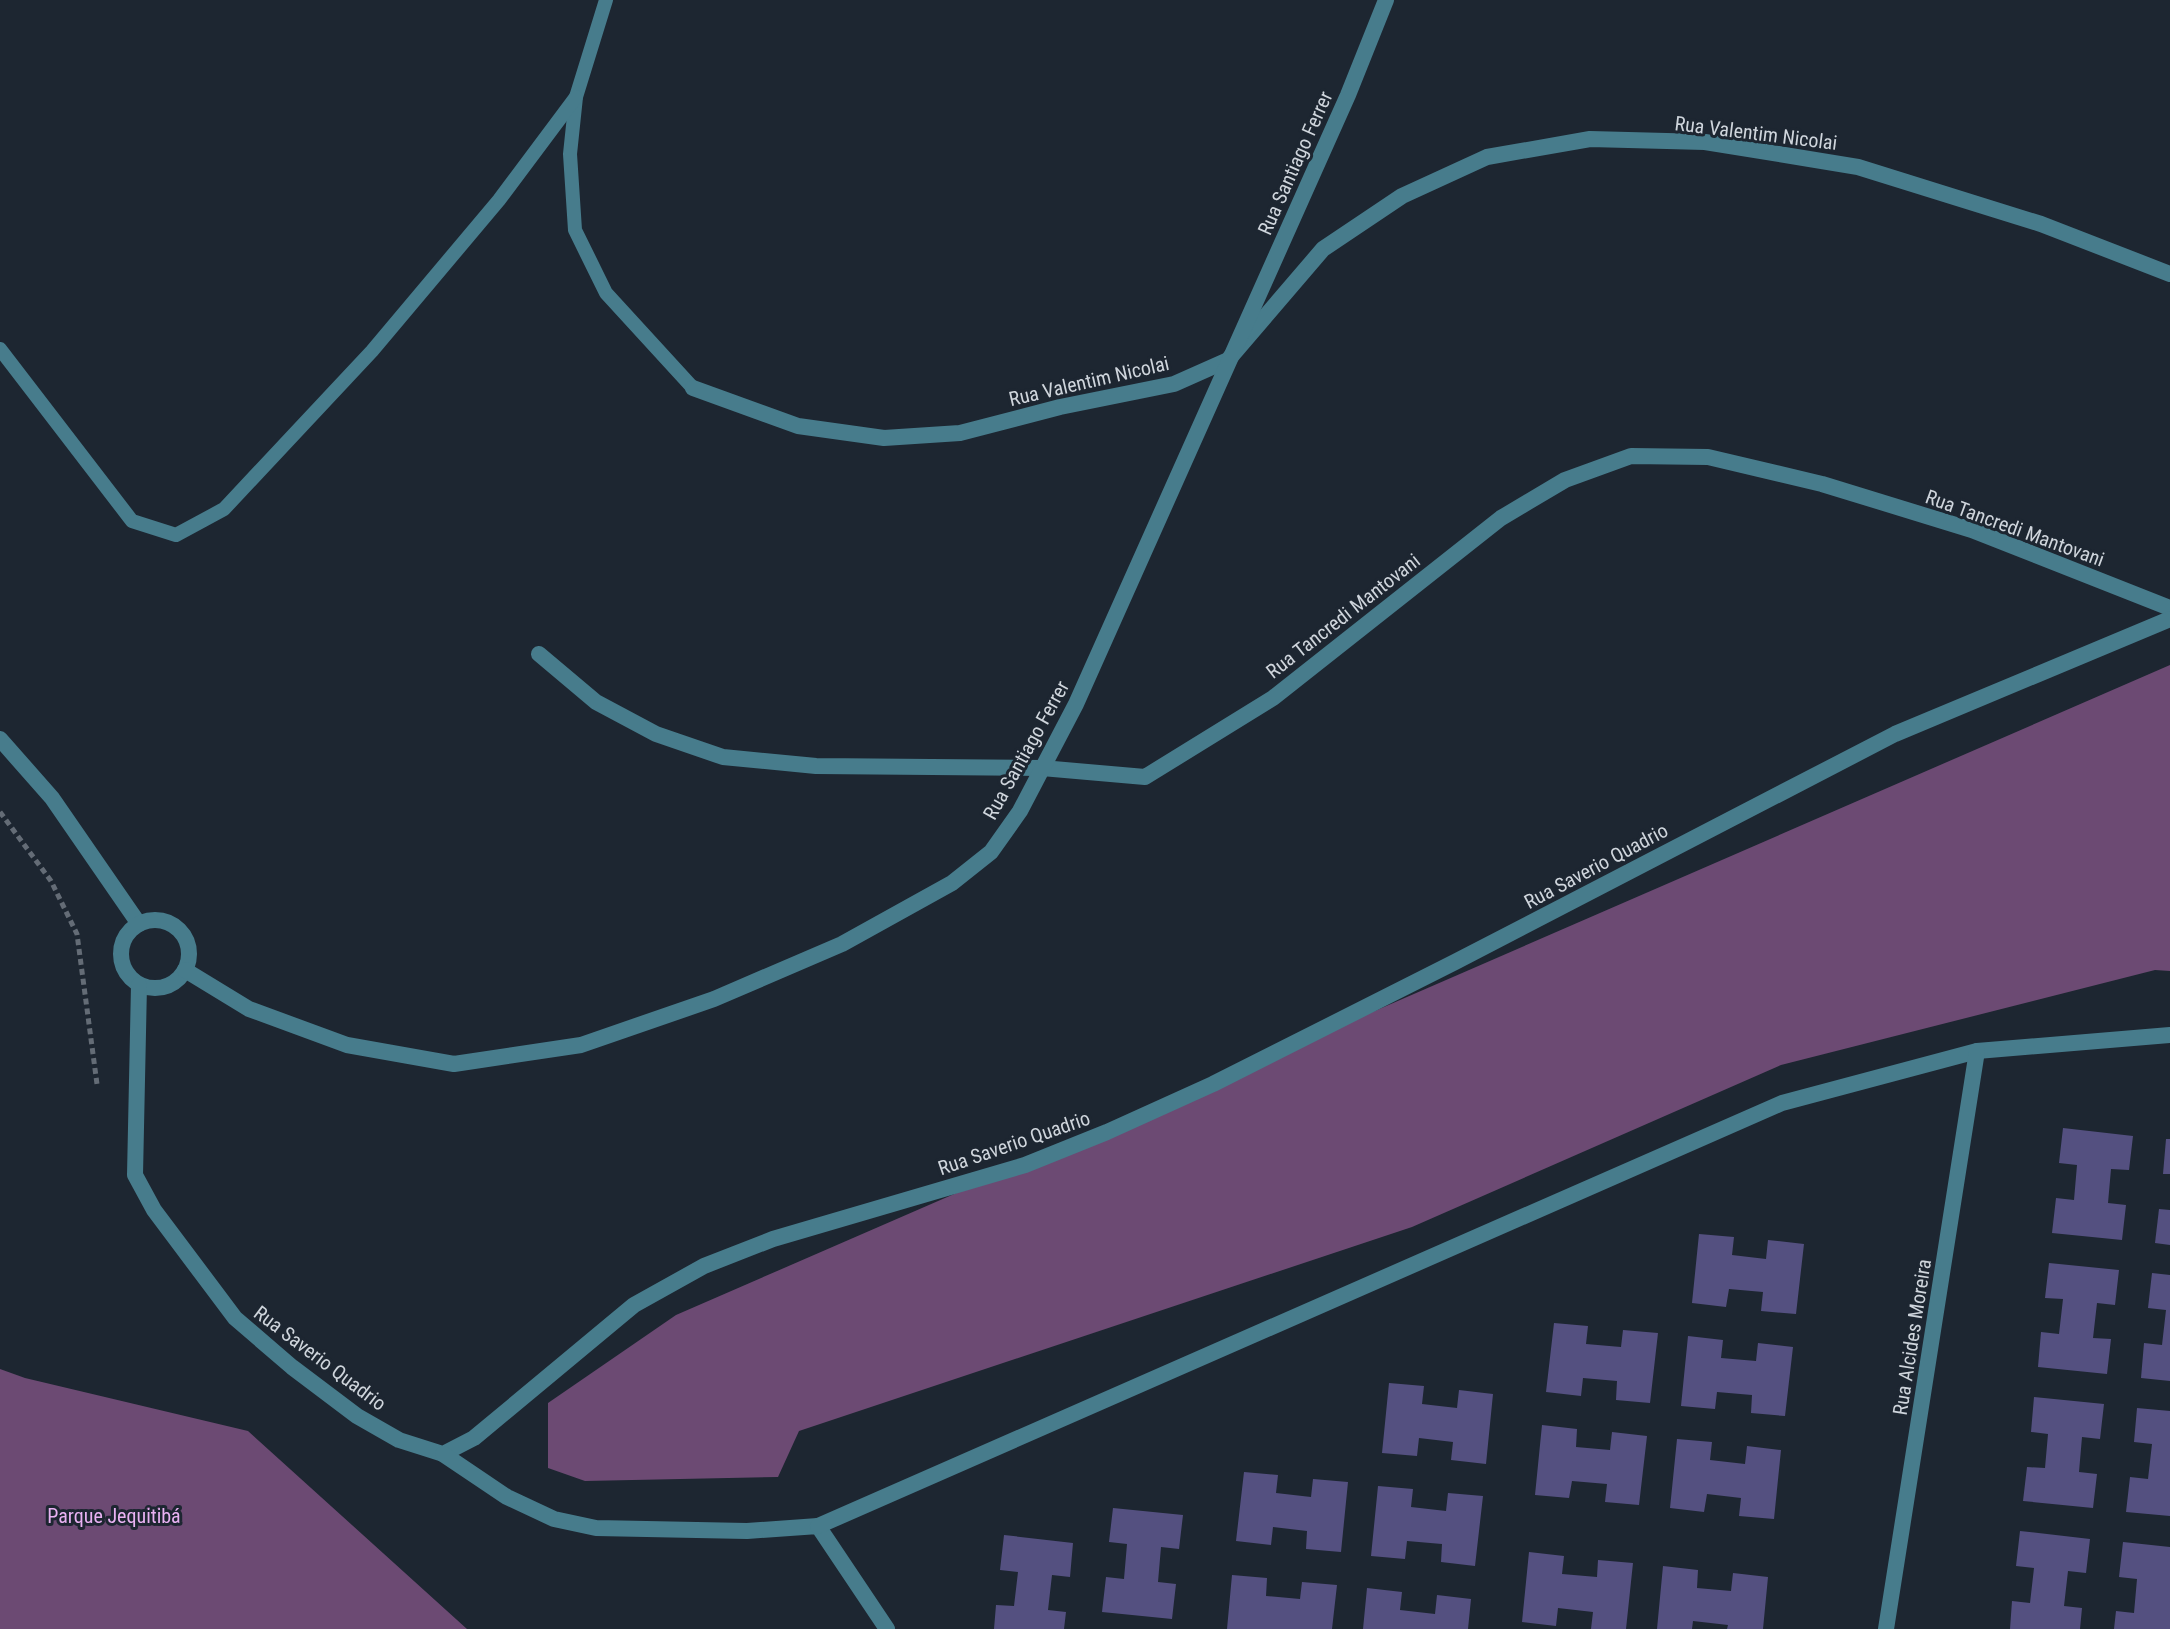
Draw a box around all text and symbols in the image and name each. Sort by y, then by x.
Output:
street label: Rua Santiago Ferrer [1253,87,1337,239]
street label: Rua Valentim Nicolai [1673,111,1839,155]
street label: Rua Valentim Nicolai [1007,351,1171,411]
street label: Rua Tancredi Mantovani [1922,484,2108,572]
street label: Rua Tancredi Mantovani [1261,549,1425,683]
street label: Rua Santiago Ferrer [978,676,1074,824]
street label: Rua Saverio Quadrio [1520,818,1672,914]
street label: Rua Saverio Quadrio [935,1106,1093,1180]
street label: Rua Alcides Moreira [1888,1257,1936,1417]
street label: Rua Saverio Quadrio [249,1300,391,1416]
park label: Parque Jequitibá [47,1504,181,1528]

